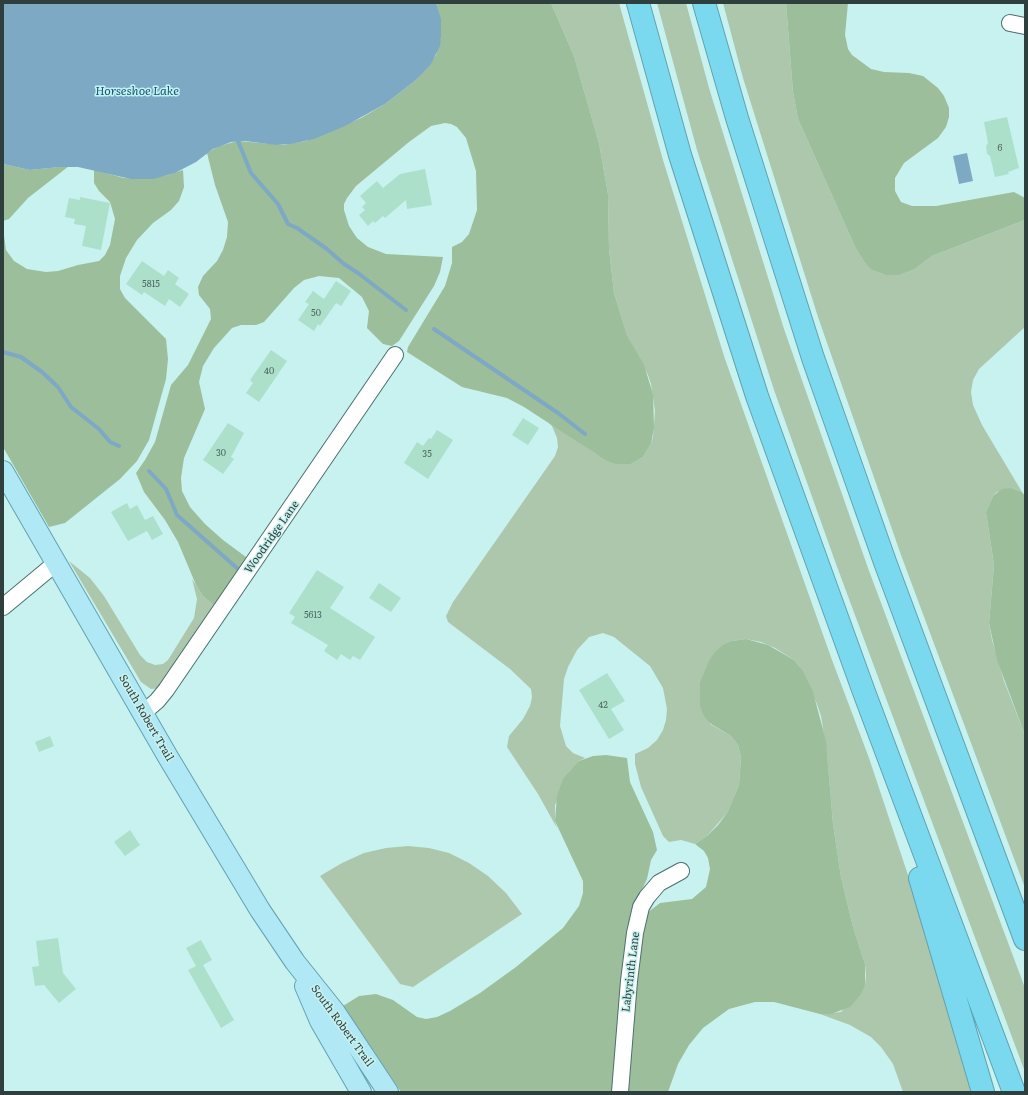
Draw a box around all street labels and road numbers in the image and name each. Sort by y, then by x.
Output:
street label: Woodridge Lane [242,498,302,576]
street label: South Robert Trail [116,672,176,764]
street label: Labyrinth Lane [620,931,642,1013]
street label: South Robert Trail [308,983,376,1069]

